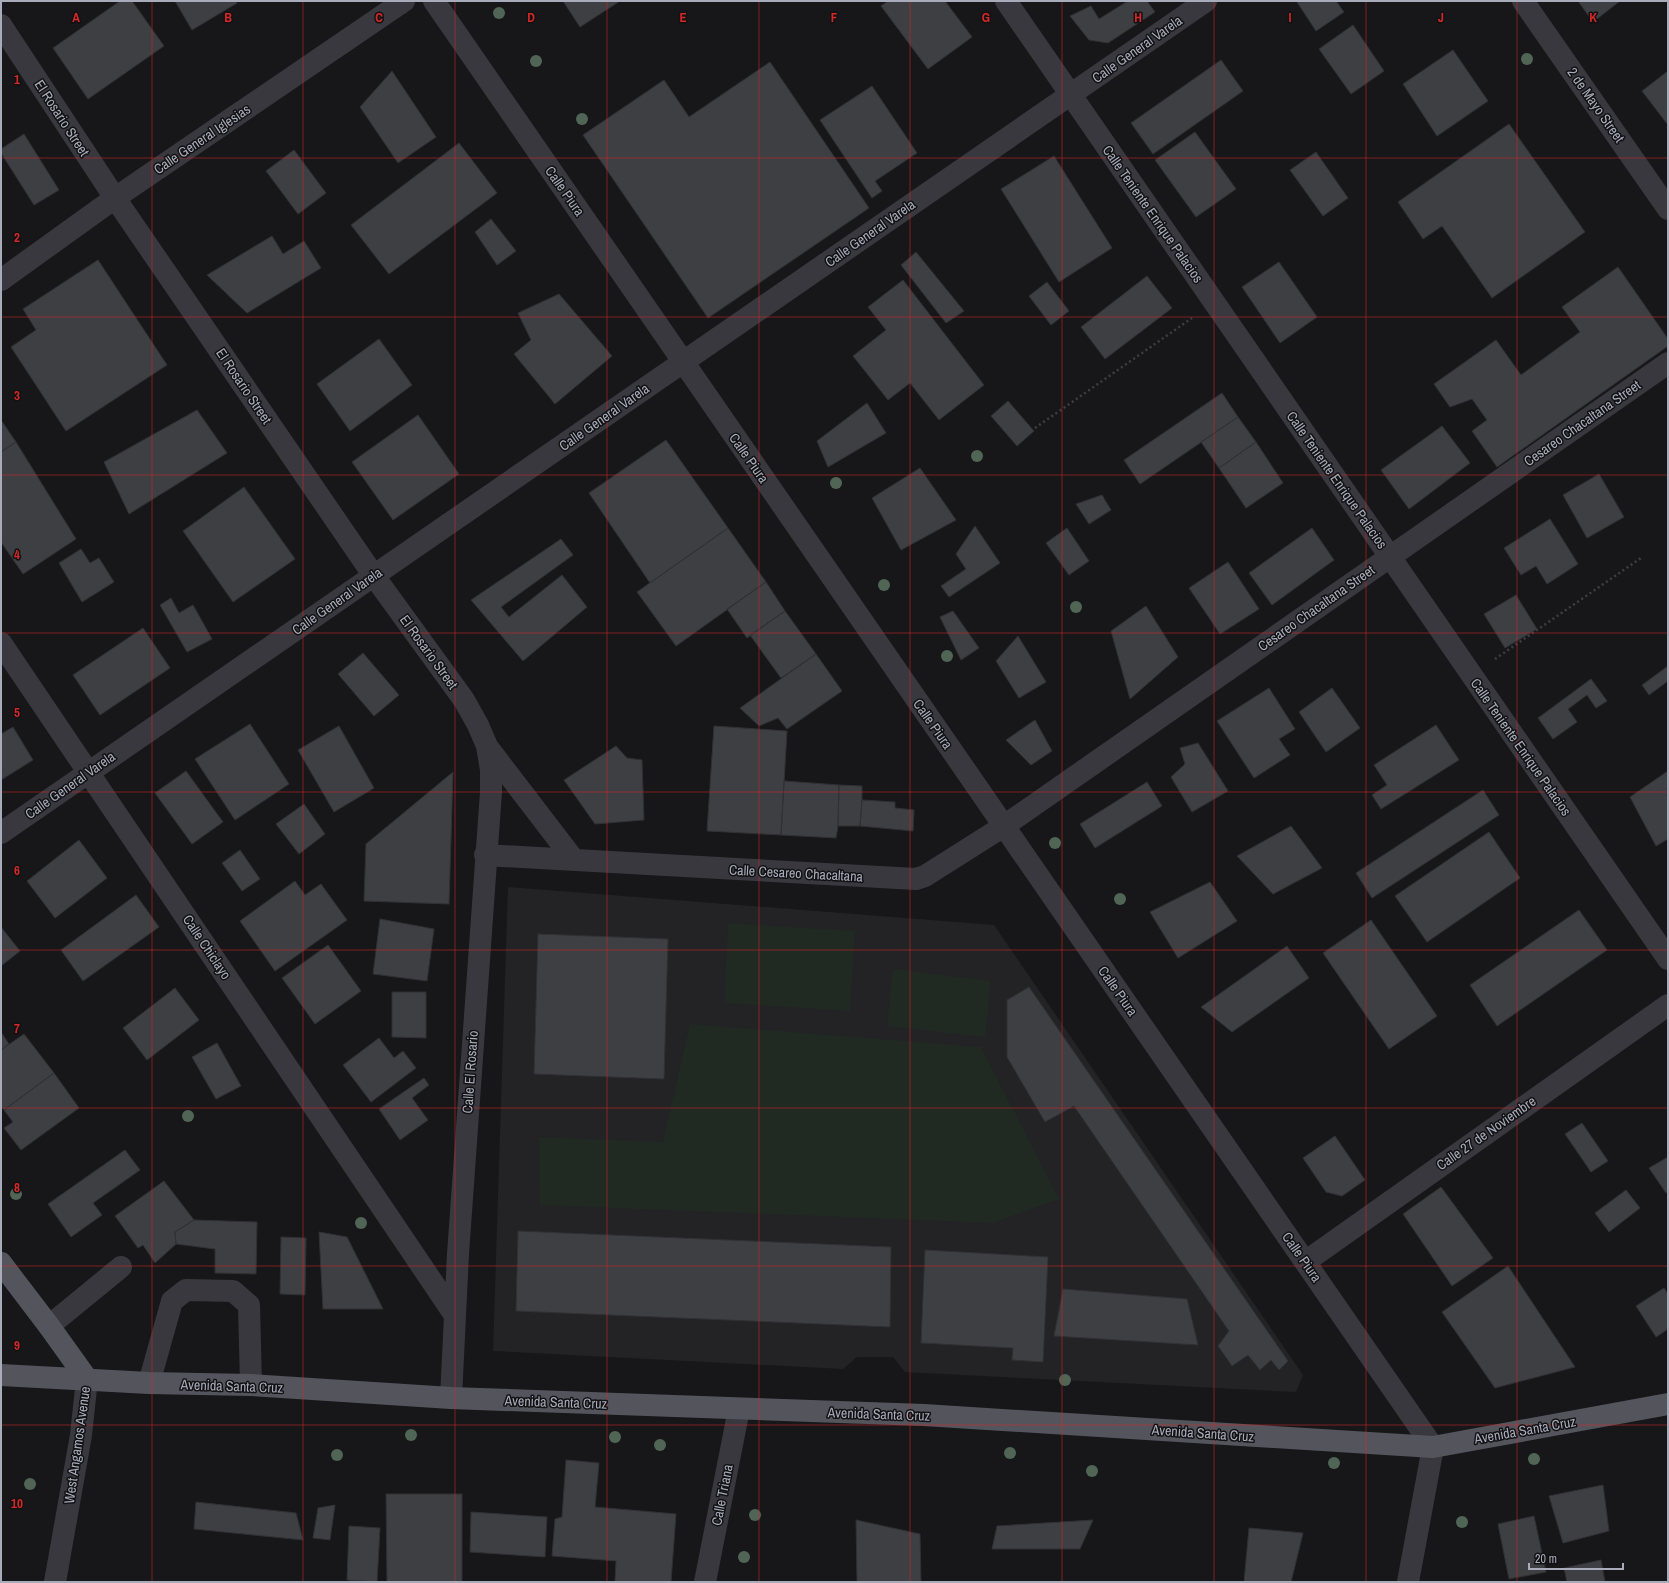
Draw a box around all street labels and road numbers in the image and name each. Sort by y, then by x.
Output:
street label: Calle General Varela [1089,11,1186,87]
street label: 2 de Mayo Street [1564,64,1628,146]
street label: El Rosario Street [31,76,93,160]
street label: Calle General Iglesias [150,100,254,178]
street label: Calle Teniente Enrique Palacios [1099,142,1207,286]
street label: Calle Piura [541,163,589,220]
street label: Calle General Varela [822,195,919,271]
street label: El Rosario Street [212,345,276,427]
street label: Cesareo Chacaltana Street [1520,376,1644,470]
street label: Calle General Varela [556,379,653,455]
street label: Calle Teniente Enrique Palacios [1283,408,1391,552]
street label: Calle Piura [725,430,773,487]
street label: Cesareo Chacaltana Street [1254,561,1378,655]
street label: Calle General Varela [289,563,386,639]
street label: El Rosario Street [396,611,462,693]
street label: Calle Teniente Enrique Palacios [1467,675,1575,819]
street label: Calle Piura [909,696,957,753]
street label: Calle General Varela [22,747,119,823]
street label: Calle Cesareo Chacaltana [729,861,864,886]
street label: Calle Chiclayo [179,911,235,983]
street label: Calle Piura [1094,963,1142,1020]
street label: Calle El Rosario [458,1030,482,1114]
street label: Calle 27 de Noviembre [1433,1092,1539,1174]
street label: Calle Piura [1278,1229,1326,1286]
street label: Avenida Santa Cruz [179,1375,284,1397]
street label: West Angamos Avenue [60,1385,94,1505]
street label: Avenida Santa Cruz [503,1391,608,1413]
street label: Avenida Santa Cruz [826,1403,931,1425]
street label: Avenida Santa Cruz [1472,1412,1577,1448]
street label: Avenida Santa Cruz [1150,1420,1255,1446]
street label: Calle Triana [707,1462,737,1527]

